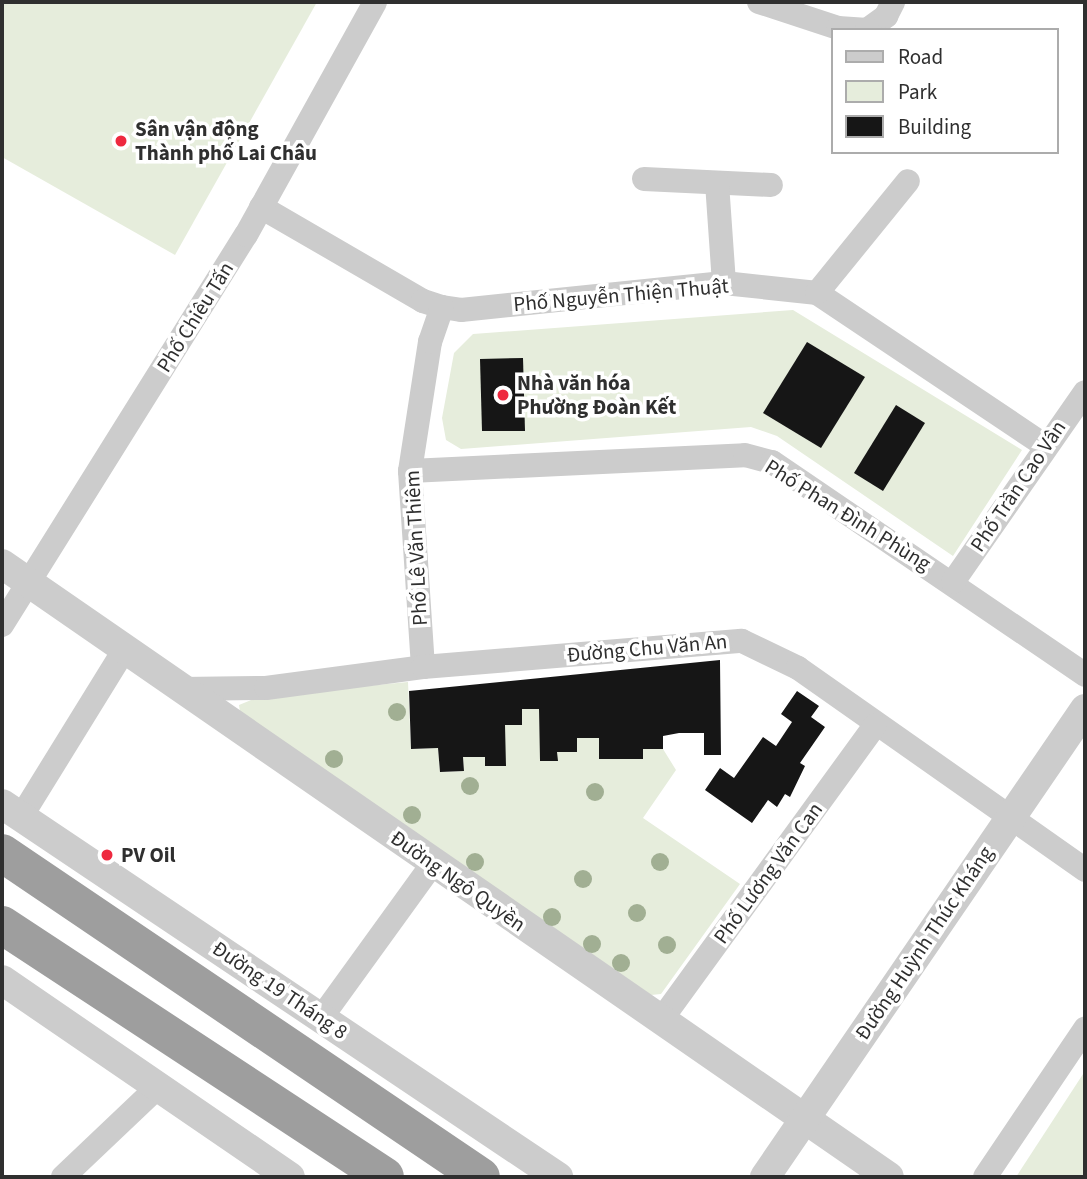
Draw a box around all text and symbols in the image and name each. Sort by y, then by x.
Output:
legend [832,28,1059,154]
text: Road [898,42,943,72]
text: Park [898,77,937,107]
text: Building [898,112,971,142]
place label: Sân vận động Thành phố Lai Châu [135,116,317,166]
marker: Sân vận động Thành phố Lai Châu [113,133,129,149]
street label: Phố Chiêu Tấn [151,257,239,377]
street label: Phố Nguyễn Thiện Thuật [512,273,730,317]
place label: Nhà văn hóa Phường Đoàn Kết [517,370,676,420]
marker: Nhà văn hóa Phường Đoàn Kết [495,387,511,403]
street label: Phố Trần Cao Vân [965,416,1071,556]
street label: Phố Phan Đình Phùng [760,454,936,576]
street label: Phố Lê Văn Thiêm [399,470,433,626]
street label: Đường Chu Văn An [566,628,728,668]
street label: Phố Lương Văn Can [708,797,828,949]
street label: Đường Ngô Quyền [386,825,530,937]
street label: Đường Huỳnh Thúc Kháng [850,841,998,1045]
place label: PV Oil [121,842,176,868]
marker: PV Oil [99,847,115,863]
street label: Đường 19 Tháng 8 [208,936,352,1044]

